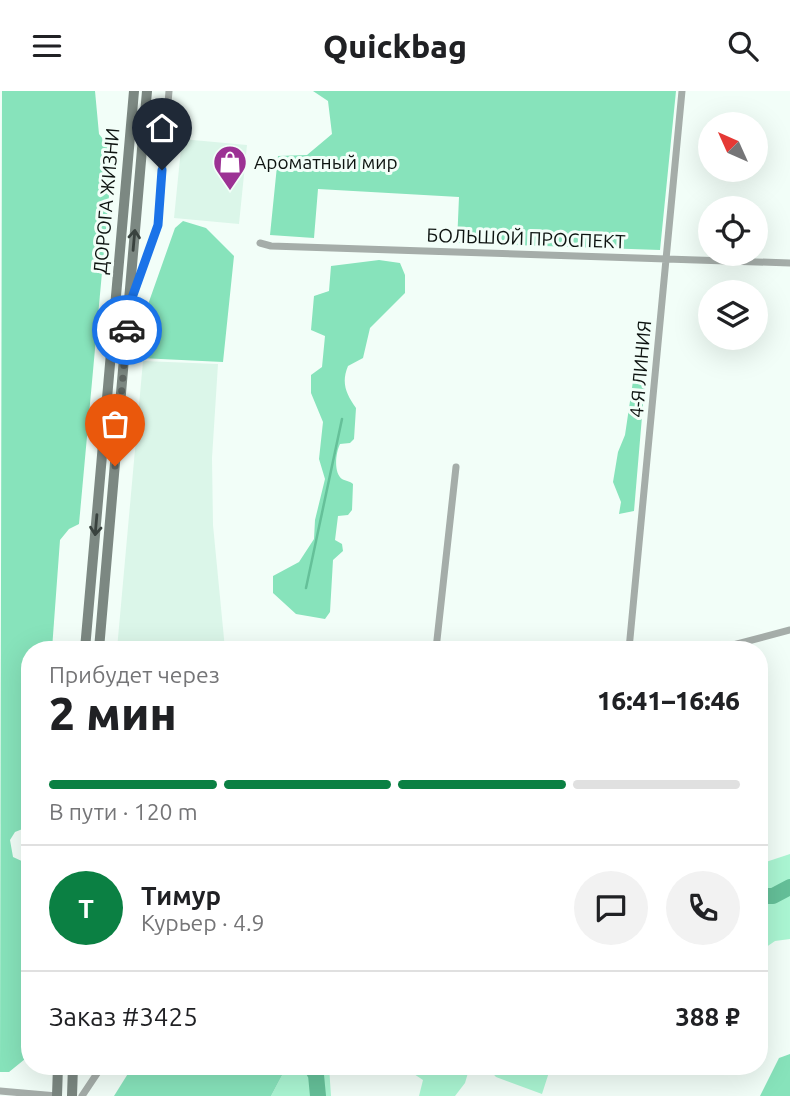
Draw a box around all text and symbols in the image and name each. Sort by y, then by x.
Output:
icon: menu [28,27,66,65]
icon: search [724,27,762,65]
text: Quickbag [323,28,467,64]
pin [132,98,192,170]
icon: home [143,109,181,147]
north arrow [698,112,768,182]
map controls [698,112,768,350]
street label: ДОРОГА ЖИЗНИ [89,127,123,275]
shop icon: Ароматный мир [211,143,249,192]
place label: Ароматный мир [254,151,398,173]
button: locate [698,196,768,266]
street label: БОЛЬШОЙ ПРОСПЕКТ [426,224,626,252]
one-way arrow [128,229,141,251]
button: layers [698,280,768,350]
courier [92,295,162,365]
icon: car [108,311,146,349]
street label: 4-Я ЛИНИЯ [625,319,655,419]
pin [85,394,145,466]
icon: bag [96,405,134,443]
one-way arrow [89,513,102,536]
text: Прибудет через [49,662,220,687]
text: 16:41–16:46 [597,686,740,715]
text: 2 мин [49,687,177,739]
text: В пути · 120 m [49,799,198,824]
button: chat [574,871,648,945]
button: phone [666,871,740,945]
text: Тимур [141,881,221,910]
text: Т [78,894,94,923]
text: Курьер · 4.9 [141,910,265,935]
text: Заказ #3425 [49,1002,198,1031]
text: 388 ₽ [675,1002,740,1031]

